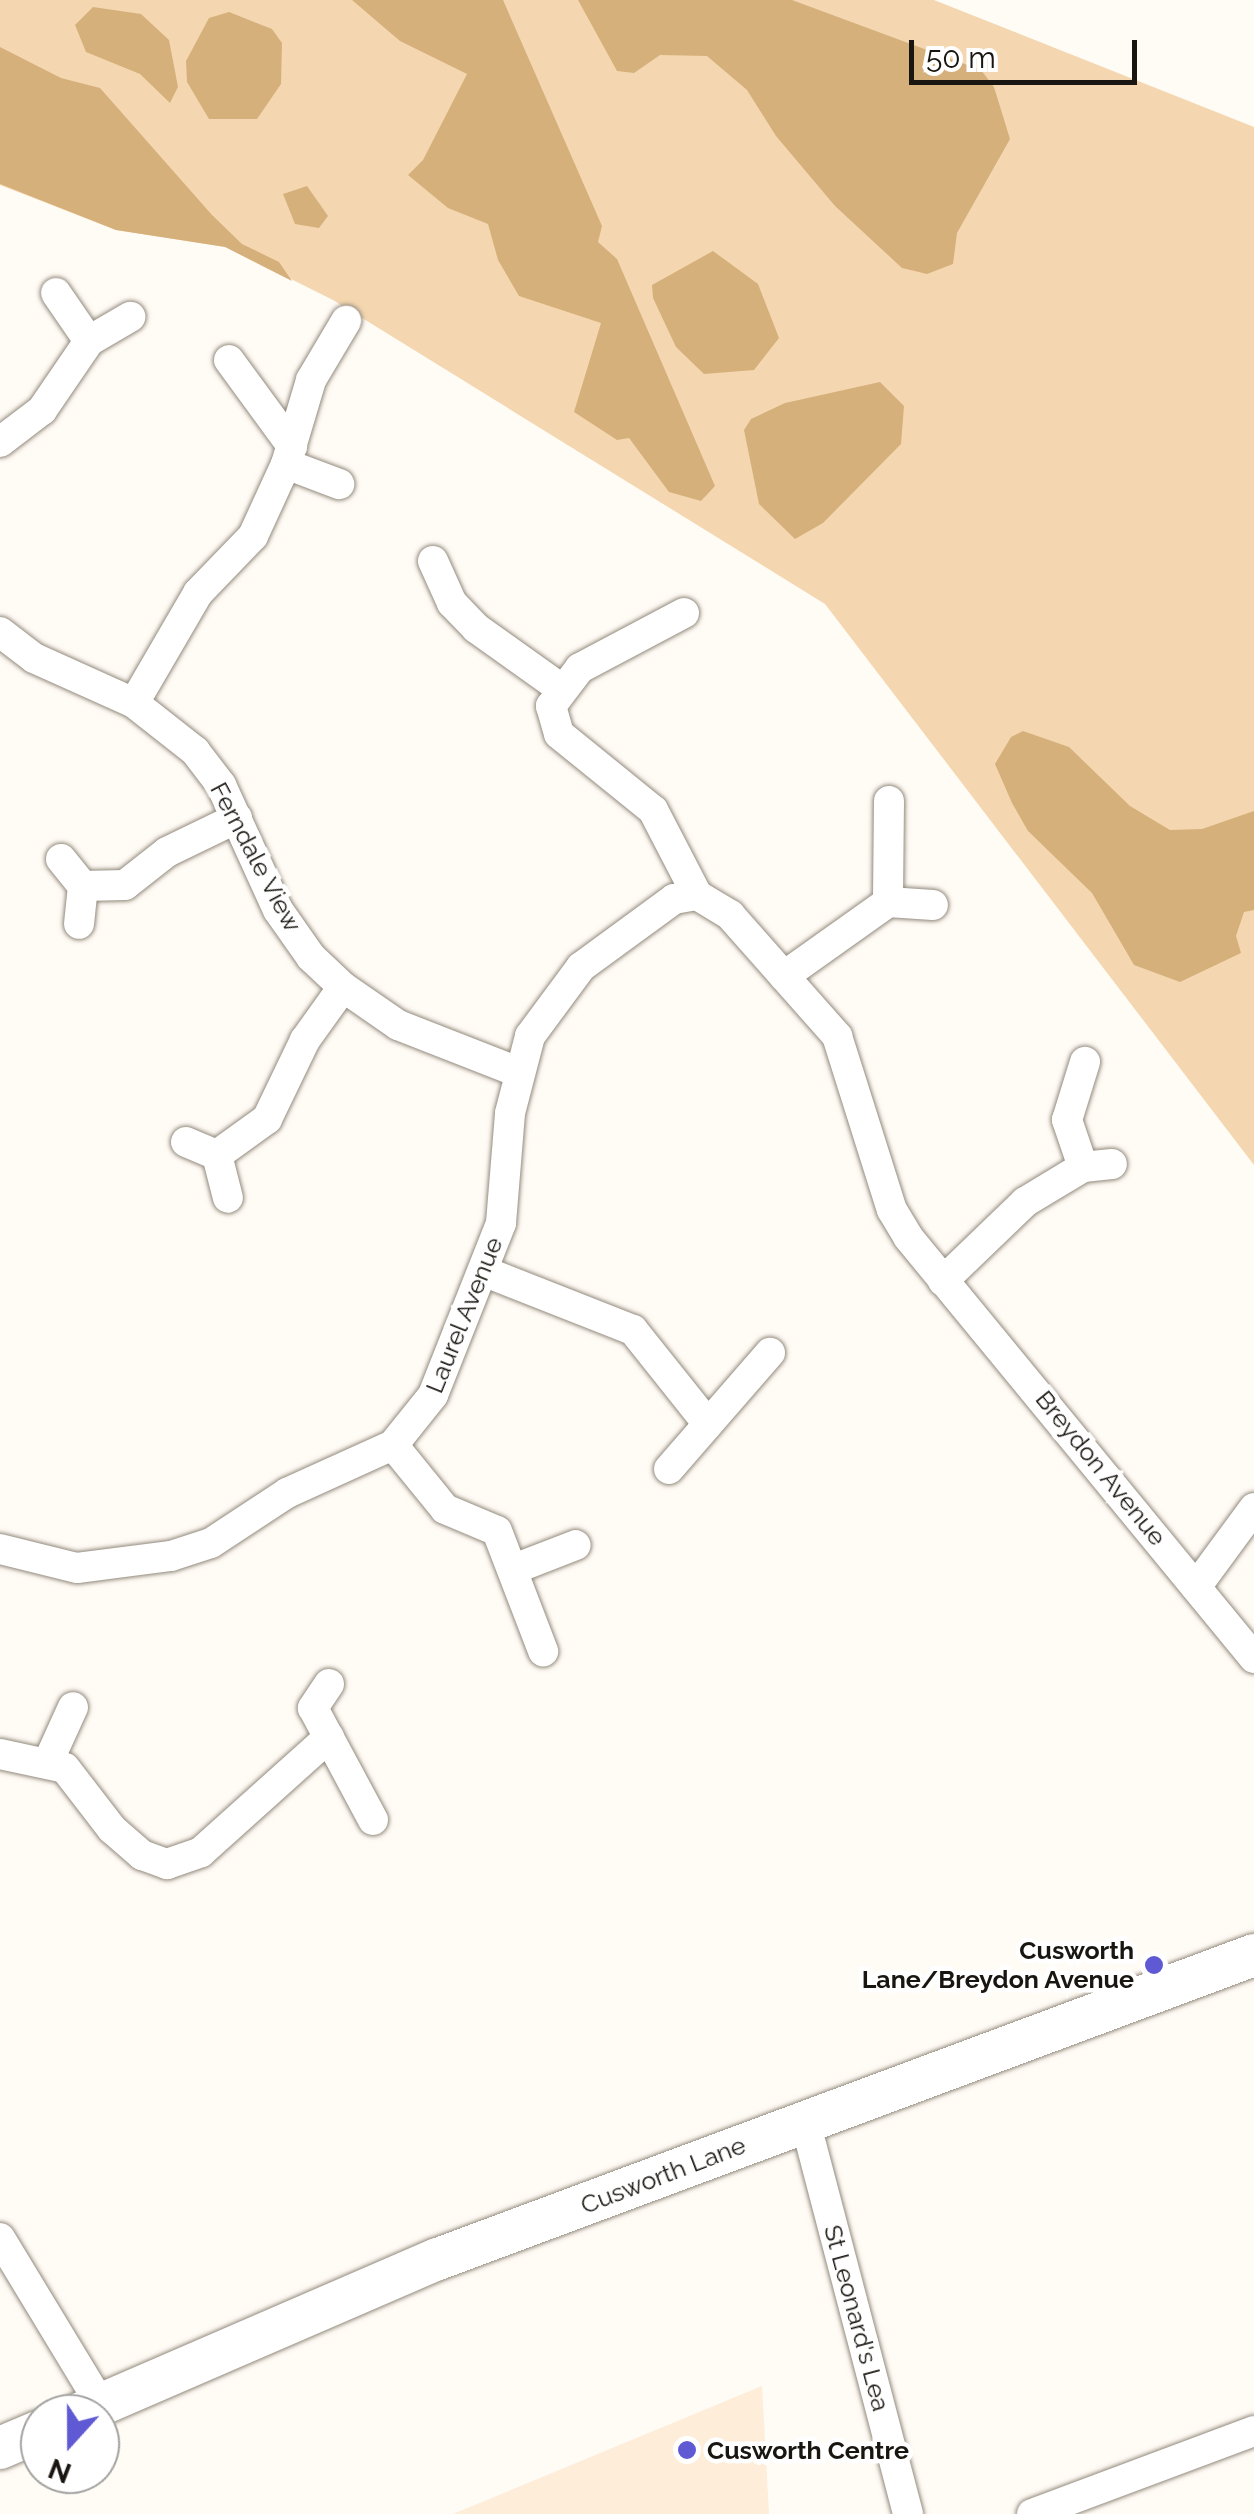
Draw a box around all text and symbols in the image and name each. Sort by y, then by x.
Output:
scale bar [914,20,1142,82]
text: 50 m [926,40,996,75]
street label: Ferndale View [204,777,308,937]
street label: Laurel Avenue [419,1232,509,1398]
street label: Breydon Avenue [1029,1384,1173,1552]
place label: Cusworth Lane/Breydon Avenue [861,1936,1134,1995]
marker: Cusworth Lane/Breydon Avenue [1143,1954,1165,1976]
street label: Cusworth Lane [576,2130,750,2220]
street label: St Leonard's Lea [818,2222,896,2414]
north arrow [20,2394,120,2494]
place label: Cusworth Centre [707,2435,909,2465]
marker: Cusworth Centre [676,2439,698,2461]
text: N [44,2451,76,2490]

